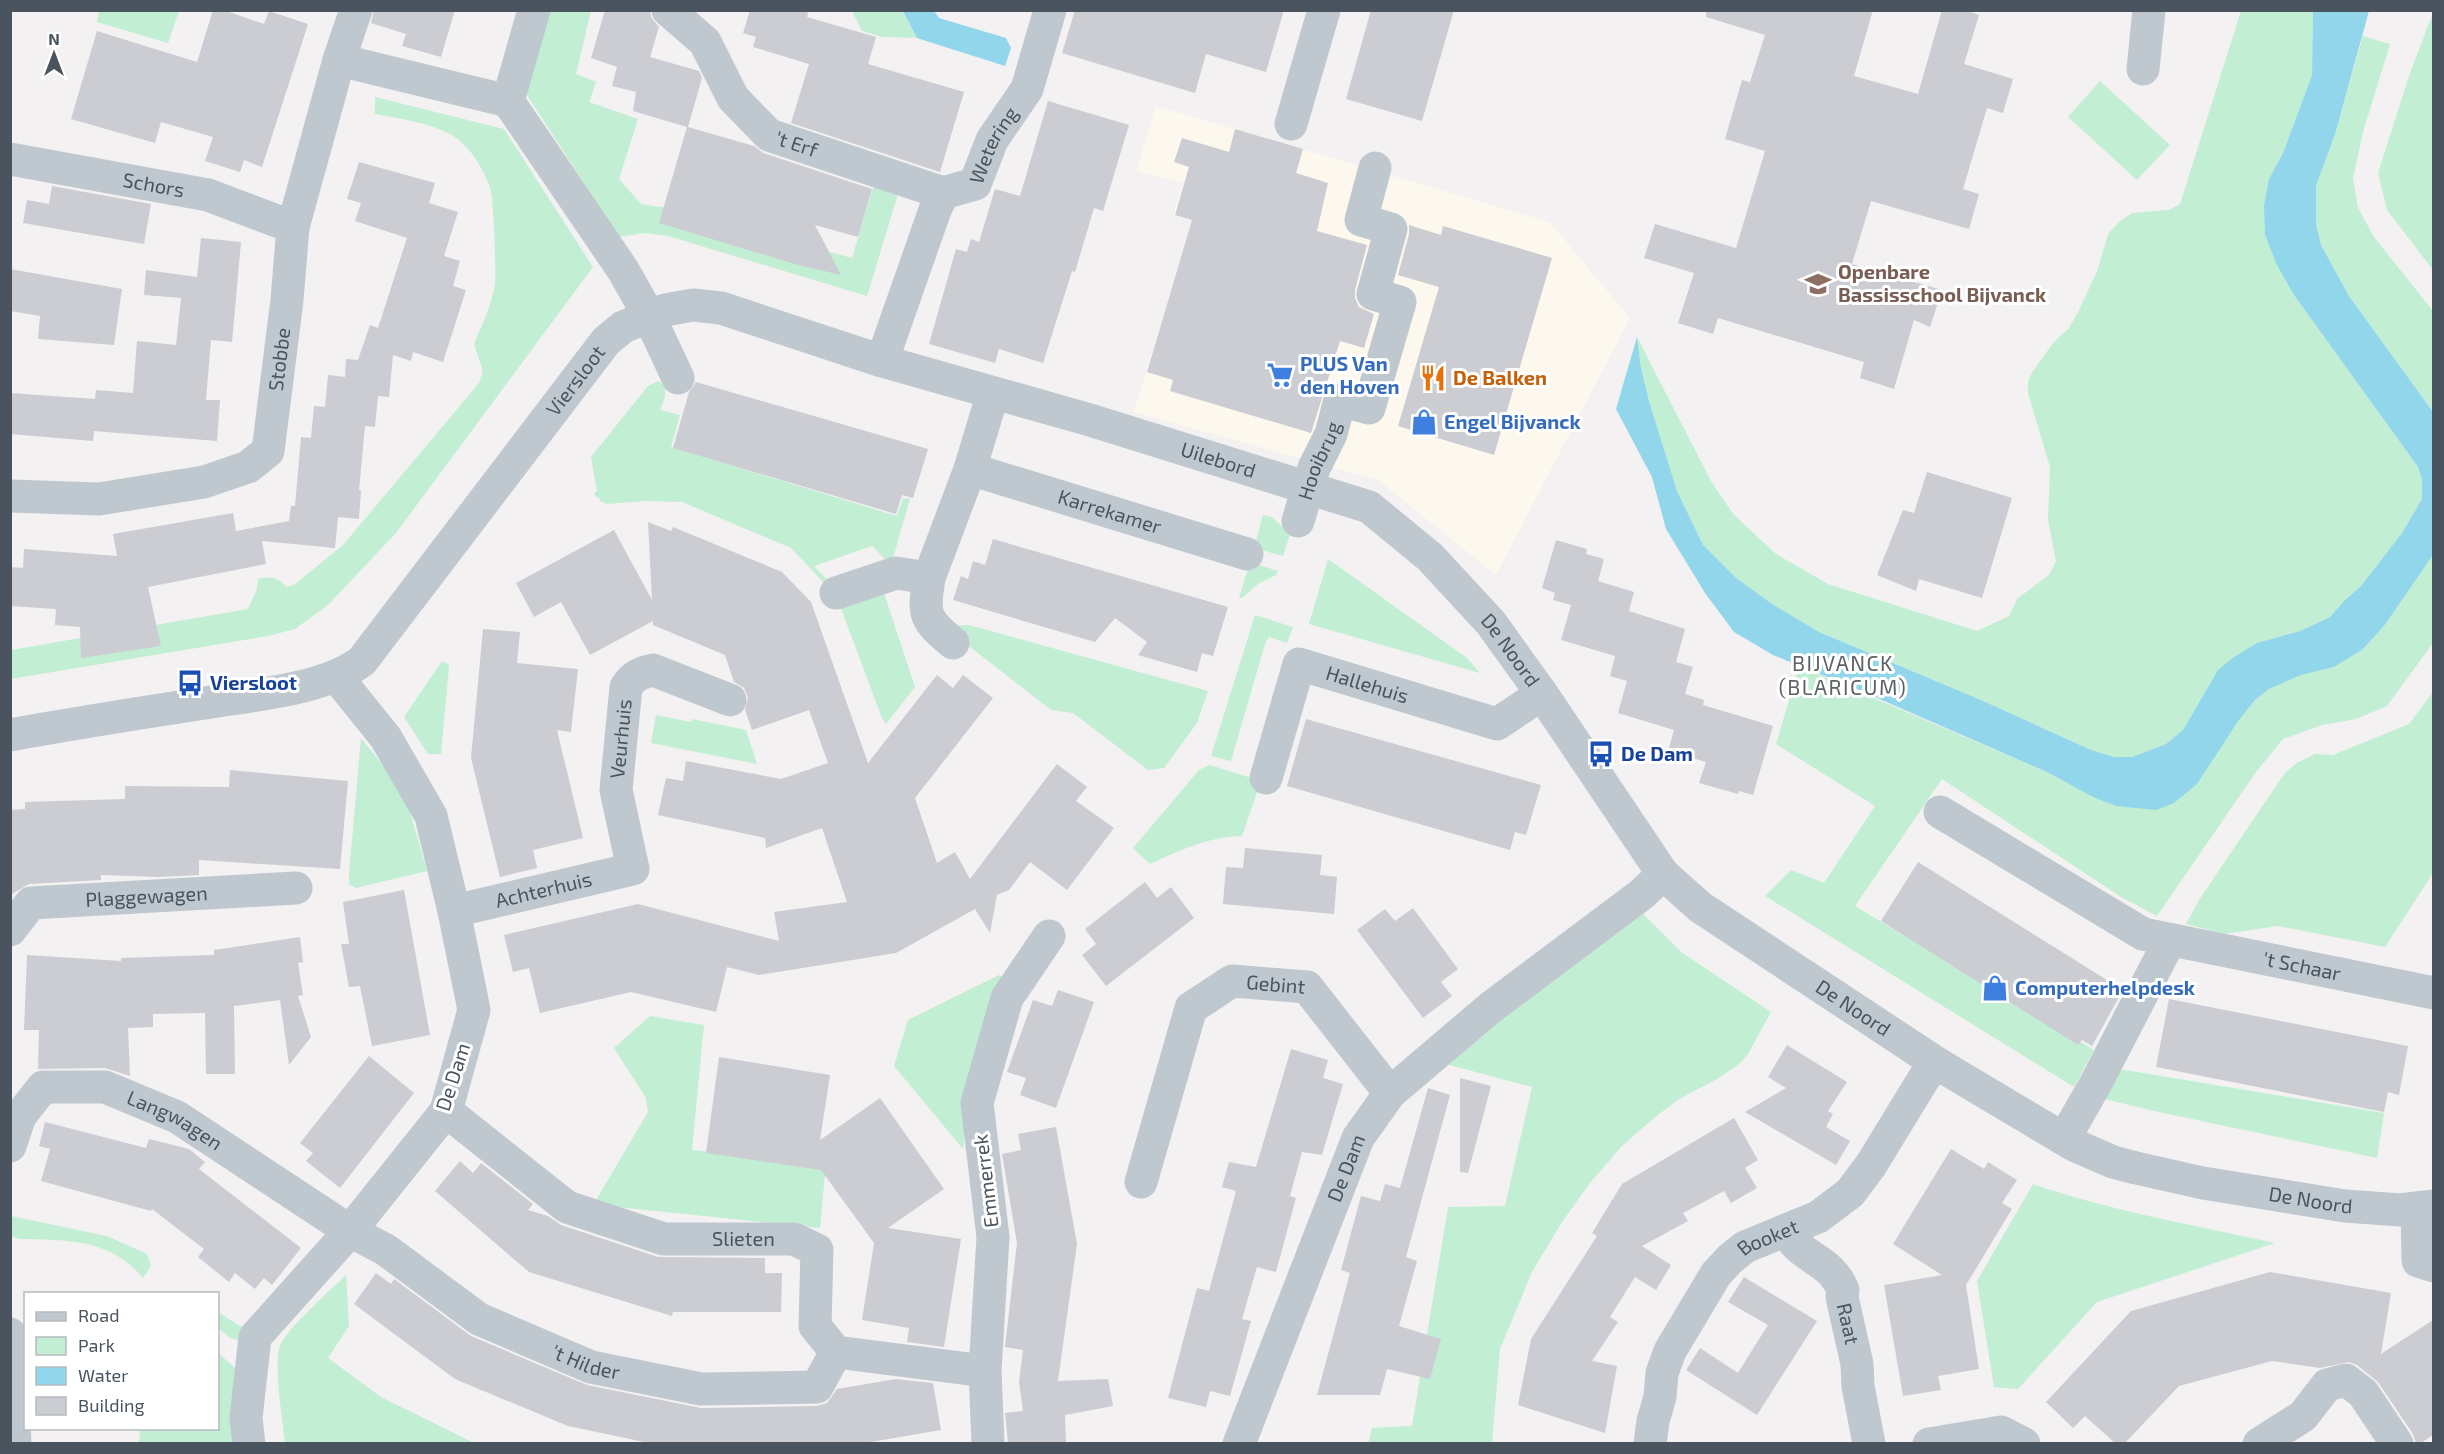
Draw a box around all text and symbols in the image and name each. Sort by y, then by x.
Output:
north arrow [24,24,84,84]
text: N [48,29,60,48]
street label: Wetering [963,102,1022,187]
street label: 't Erf [772,125,821,162]
street label: Schors [121,167,187,202]
place label: Openbare Bassisschool Bijvanck [1838,259,2047,306]
school or university icon: Openbare Bassisschool Bijvanck [1803,269,1833,299]
street label: Stobbe [263,326,294,392]
street label: Viersloot [540,340,610,420]
place label: PLUS Van den Hoven [1300,351,1399,398]
supermarket icon: PLUS Van den Hoven [1265,360,1295,390]
restaurant icon: De Balken [1418,363,1448,393]
place label: De Balken [1453,365,1547,389]
shop icon: Engel Bijvanck [1409,407,1439,437]
place label: Engel Bijvanck [1444,409,1581,433]
street label: Hooibrug [1292,419,1345,503]
street label: Uilebord [1178,436,1259,482]
street label: Karrekamer [1055,484,1164,538]
street label: De Noord [1477,608,1546,691]
district label: BIJVANCK (BLARICUM) [1779,650,1907,699]
street label: Hallehuis [1323,660,1412,708]
bus stop icon: Viersloot [175,668,205,698]
place label: Viersloot [210,670,297,694]
street label: Veurhuis [604,698,636,780]
bus stop icon: De Dam [1586,739,1616,769]
place label: De Dam [1621,741,1693,765]
street label: Achterhuis [493,866,594,912]
street label: Plaggewagen [85,880,208,911]
street label: 't Schaar [2261,946,2343,985]
street label: Gebint [1245,969,1307,998]
shop icon: Computerhelpdesk [1980,973,2010,1003]
street label: De Noord [1812,974,1896,1041]
place label: Computerhelpdesk [2015,975,2196,999]
street label: De Dam [430,1040,474,1114]
street label: Langwagen [124,1085,227,1155]
street label: De Dam [1321,1131,1369,1205]
street label: Emmerrek [967,1133,1003,1229]
street label: De Noord [2267,1181,2353,1218]
street label: Booket [1732,1213,1802,1260]
street label: Slieten [712,1226,775,1250]
legend [24,1292,219,1430]
street label: Raat [1833,1300,1865,1347]
text: Road [78,1304,119,1326]
text: Park [78,1334,115,1356]
street label: 't Hilder [548,1339,622,1384]
text: Water [78,1364,128,1386]
text: Building [78,1394,145,1416]

